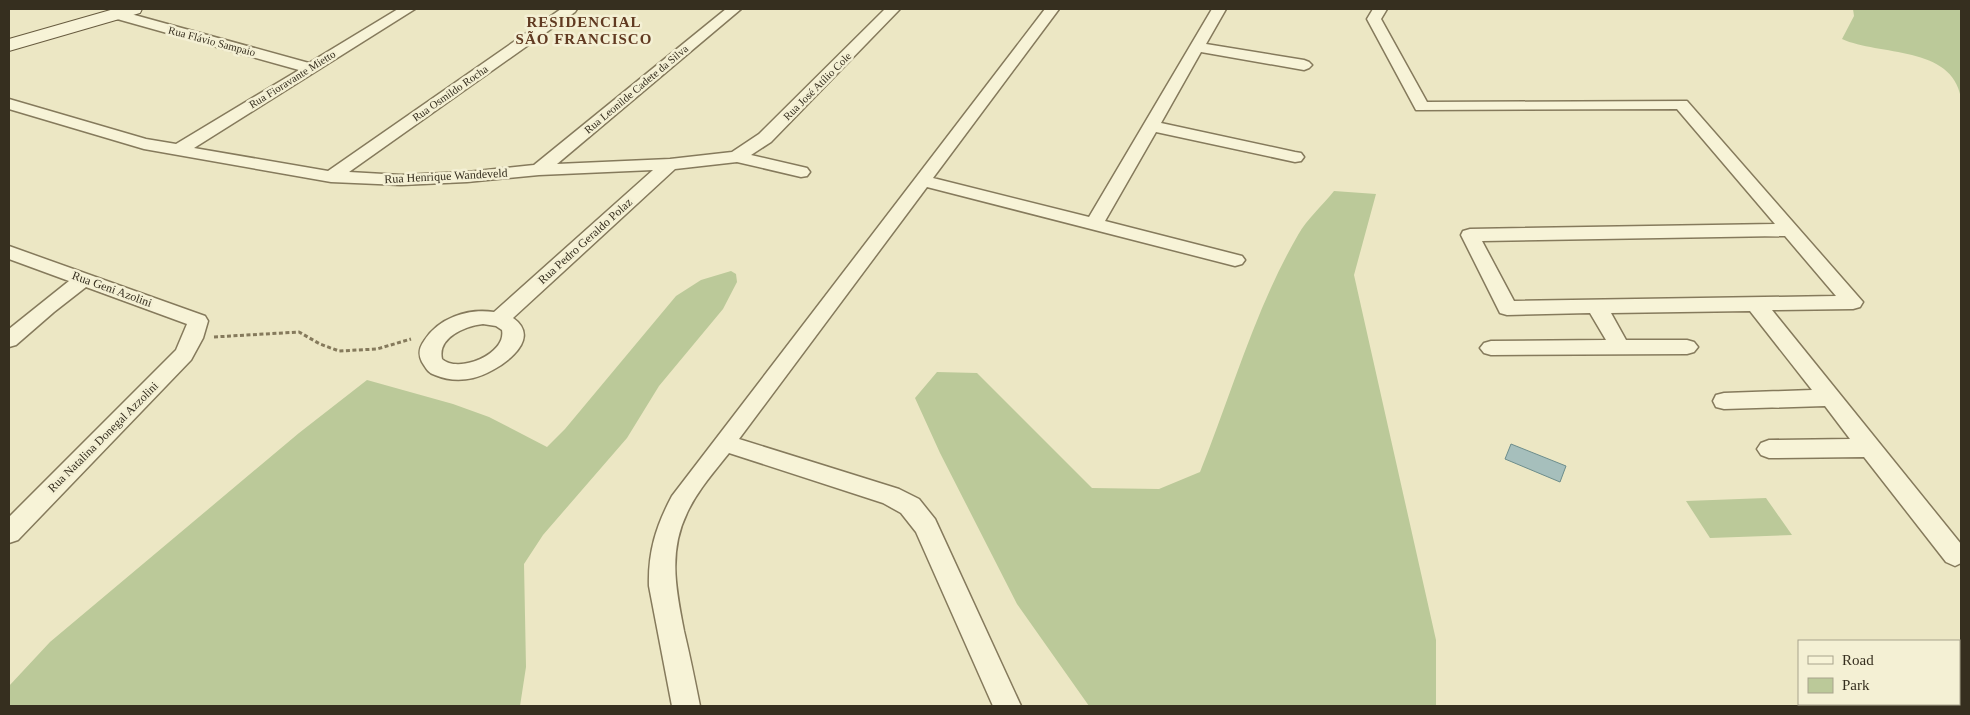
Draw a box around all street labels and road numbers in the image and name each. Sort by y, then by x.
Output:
street label: Rua Flávio Sampaio [167,24,257,59]
street label: Rua Leonilde Cadete da Silva [582,42,690,136]
street label: Rua Fioravante Mietto [247,47,338,110]
street label: Rua José Atílio Cole [781,50,853,122]
street label: Rua Osmildo Rocha [410,62,490,124]
street label: Rua Henrique Wandeveld [384,166,508,186]
street label: Rua Pedro Geraldo Polaz [535,195,635,287]
street label: Rua Geni Azolini [70,268,154,310]
street label: Rua Natalina Donegal Azzolini [45,378,162,495]

